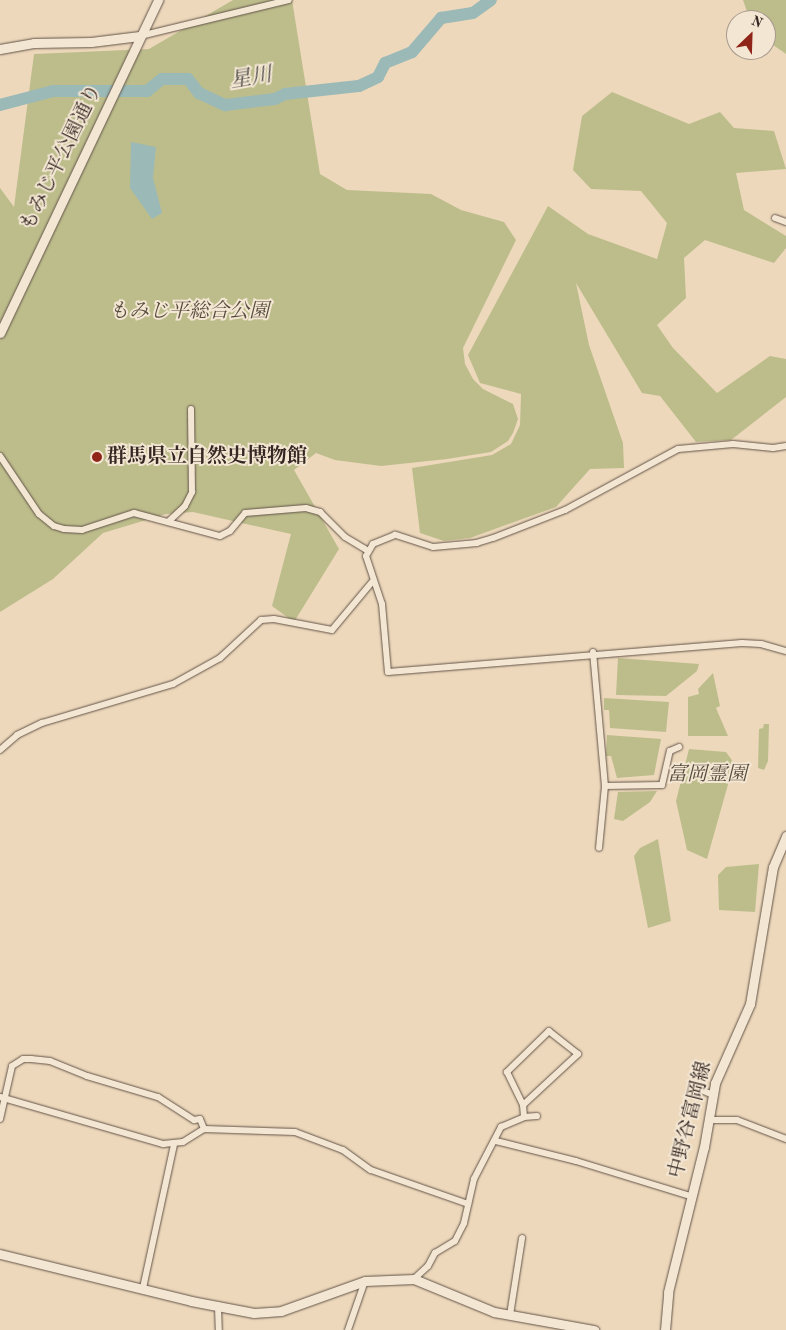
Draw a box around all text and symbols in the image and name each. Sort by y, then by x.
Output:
north arrow [726,10,776,60]
text: N [749,14,764,31]
water label: 星川 [228,63,274,95]
street label: もみじ平公園通り [16,81,108,235]
park label: もみじ平総合公園 [109,300,269,324]
place label: 群馬県立自然史博物館 [107,445,307,469]
marker: 群馬県立自然史博物館 [91,451,103,463]
park label: 富岡霊園 [667,763,747,787]
street label: 中野谷富岡線 [665,1059,717,1181]

